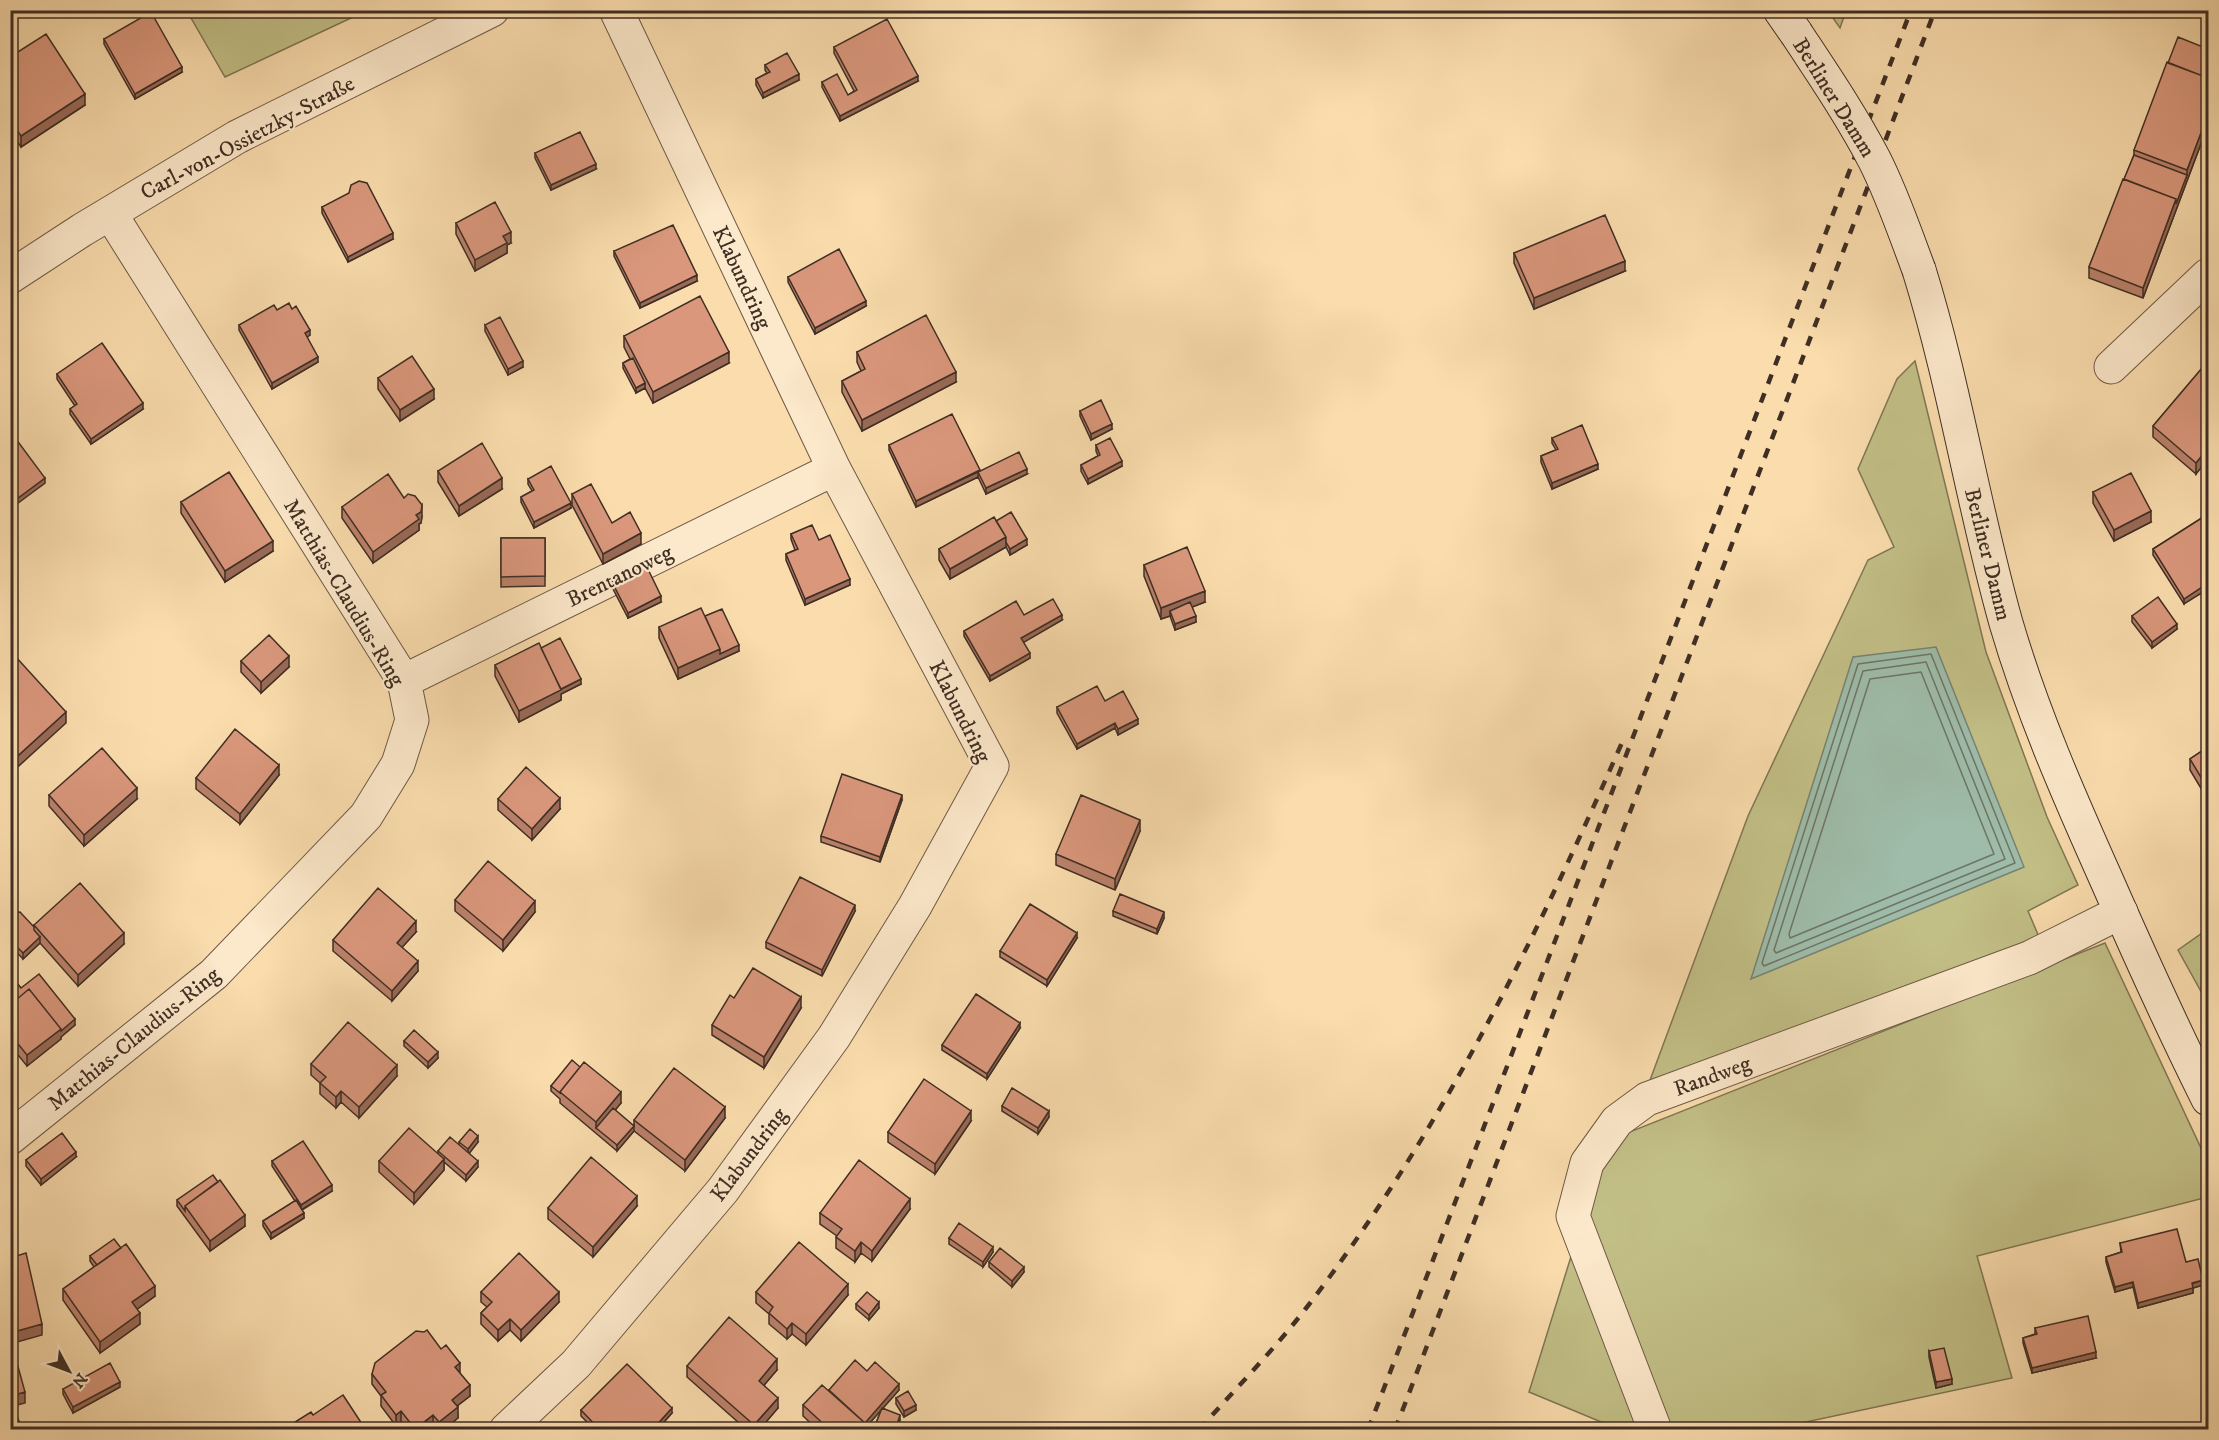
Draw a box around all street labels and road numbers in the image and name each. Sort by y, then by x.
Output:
street label: Berliner Damm [1786,33,1881,162]
street label: Carl-von-Ossietzky-Straße [136,70,359,206]
street label: Klabundring [706,222,777,334]
street label: Berliner Damm [1958,485,2017,623]
street label: Matthias-Claudius-Ring [277,494,410,692]
street label: Brentanoweg [562,539,677,614]
street label: Klabundring [922,656,997,767]
street label: Matthias-Claudius-Ring [42,961,226,1117]
street label: Randweg [1670,1050,1755,1103]
street label: Klabundring [705,1102,793,1207]

